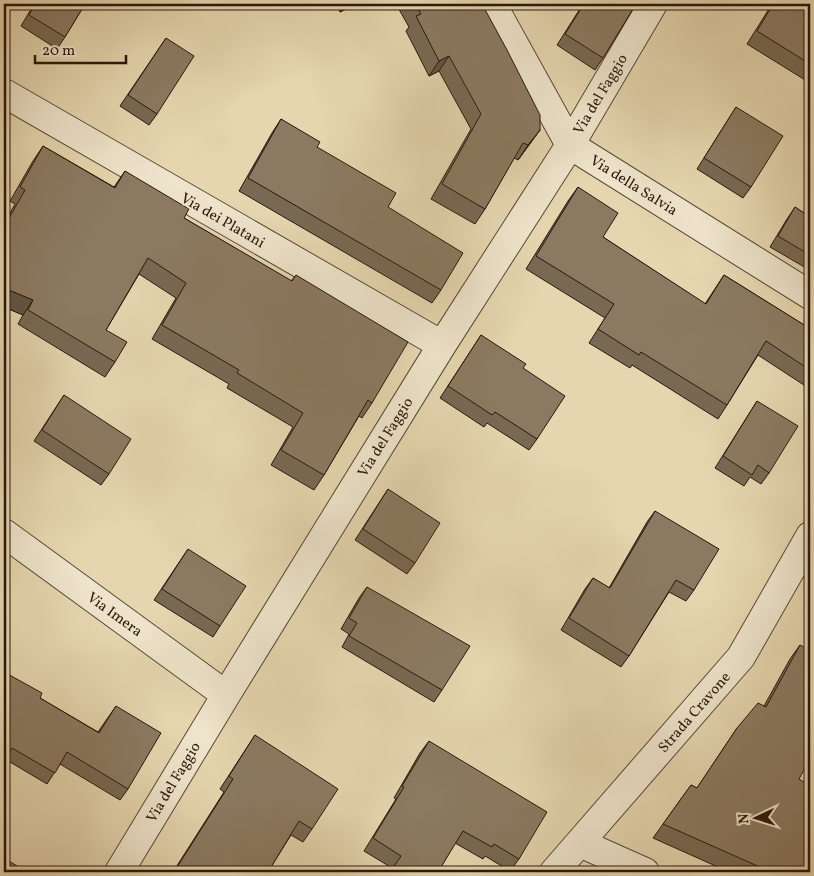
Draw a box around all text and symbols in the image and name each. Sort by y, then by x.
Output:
scale bar [35,32,126,64]
text: 20 m [42,41,75,62]
street label: Via del Faggio [569,51,634,139]
street label: Via della Salvia [585,151,681,222]
street label: Via dei Platani [176,189,268,254]
street label: Via del Faggio [353,394,419,482]
street label: Via Imera [82,588,146,643]
street label: Strada Cravone [654,668,736,758]
street label: Via del Faggio [142,739,207,827]
north arrow [732,794,782,844]
text: N [735,813,754,825]

